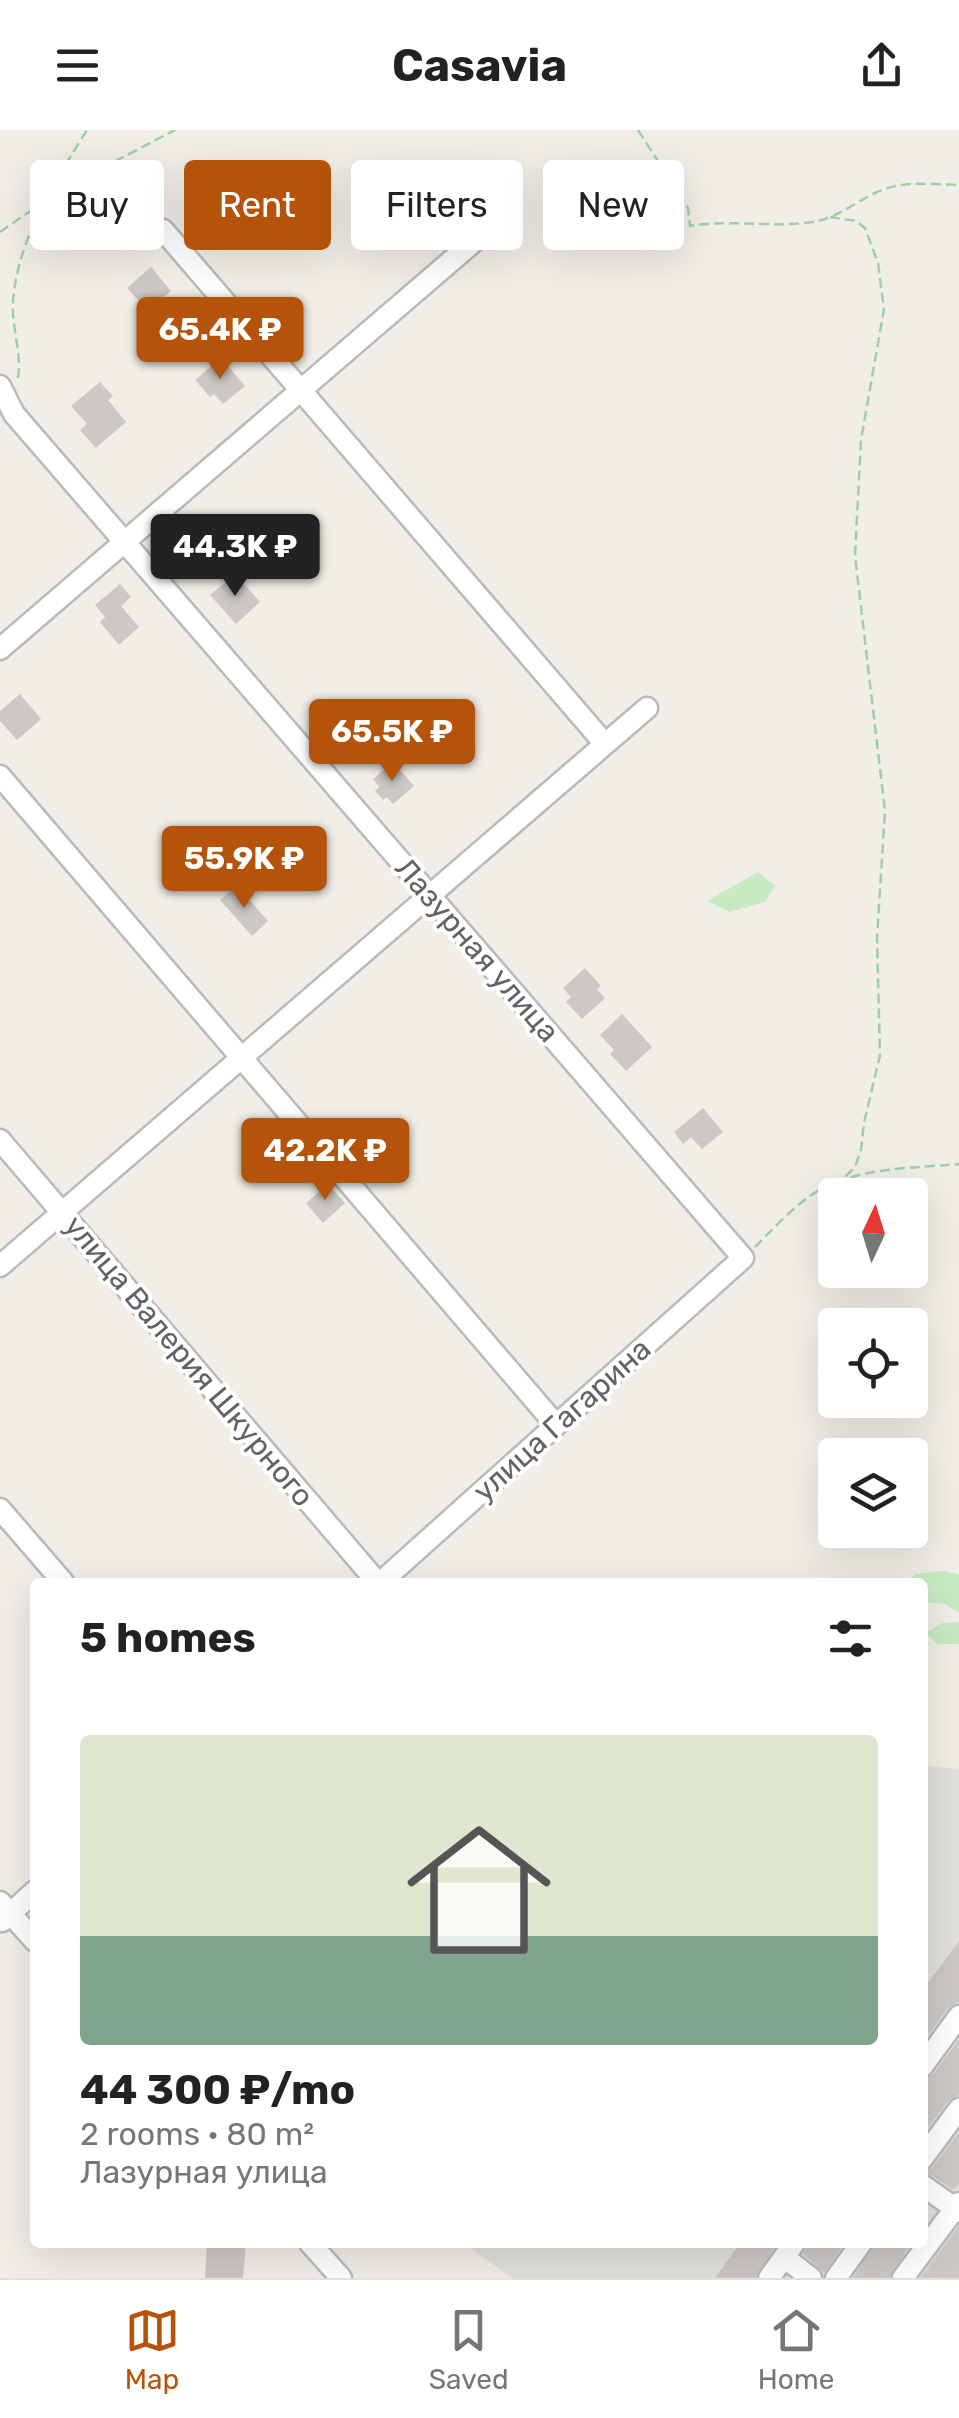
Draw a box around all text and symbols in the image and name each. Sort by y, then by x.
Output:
icon: menu [50,38,105,93]
icon: share [854,38,909,93]
text: Casavia [392,39,567,92]
chip: Buy [30,160,164,250]
chip: Rent [184,160,331,250]
chip: Filters [351,160,523,250]
chip: New [543,160,684,250]
pin: 65.4K ₽ [128,297,312,382]
text: 65.4K ₽ [158,310,282,348]
pin: 44.3K ₽ [143,514,327,599]
text: 44.3K ₽ [173,527,297,565]
pin: 65.5K ₽ [300,699,484,784]
text: 65.5K ₽ [331,712,453,750]
pin: 55.9K ₽ [152,826,336,911]
text: 55.9K ₽ [184,839,304,877]
street label: Лазурная улица [387,851,567,1049]
pin: 42.2K ₽ [233,1118,417,1203]
text: 42.2K ₽ [263,1131,387,1169]
north arrow [818,1178,928,1288]
map controls [818,1178,928,1548]
street label: улица Валерия Шкурного [57,1208,321,1514]
button: locate [818,1308,928,1418]
street label: улица Гагарина [466,1331,658,1509]
button: layers [818,1438,928,1548]
icon: filters [823,1611,878,1666]
text: 5 homes [80,1613,256,1663]
icon: home [389,1800,569,1980]
text: 44 300 ₽/mo [80,2065,355,2115]
text: 2 rooms · 80 m² [80,2115,314,2153]
text: Лазурная улица [80,2153,328,2191]
tab: Map [125,2303,180,2396]
tab: Saved [429,2303,509,2396]
tab: Home [758,2303,834,2396]

